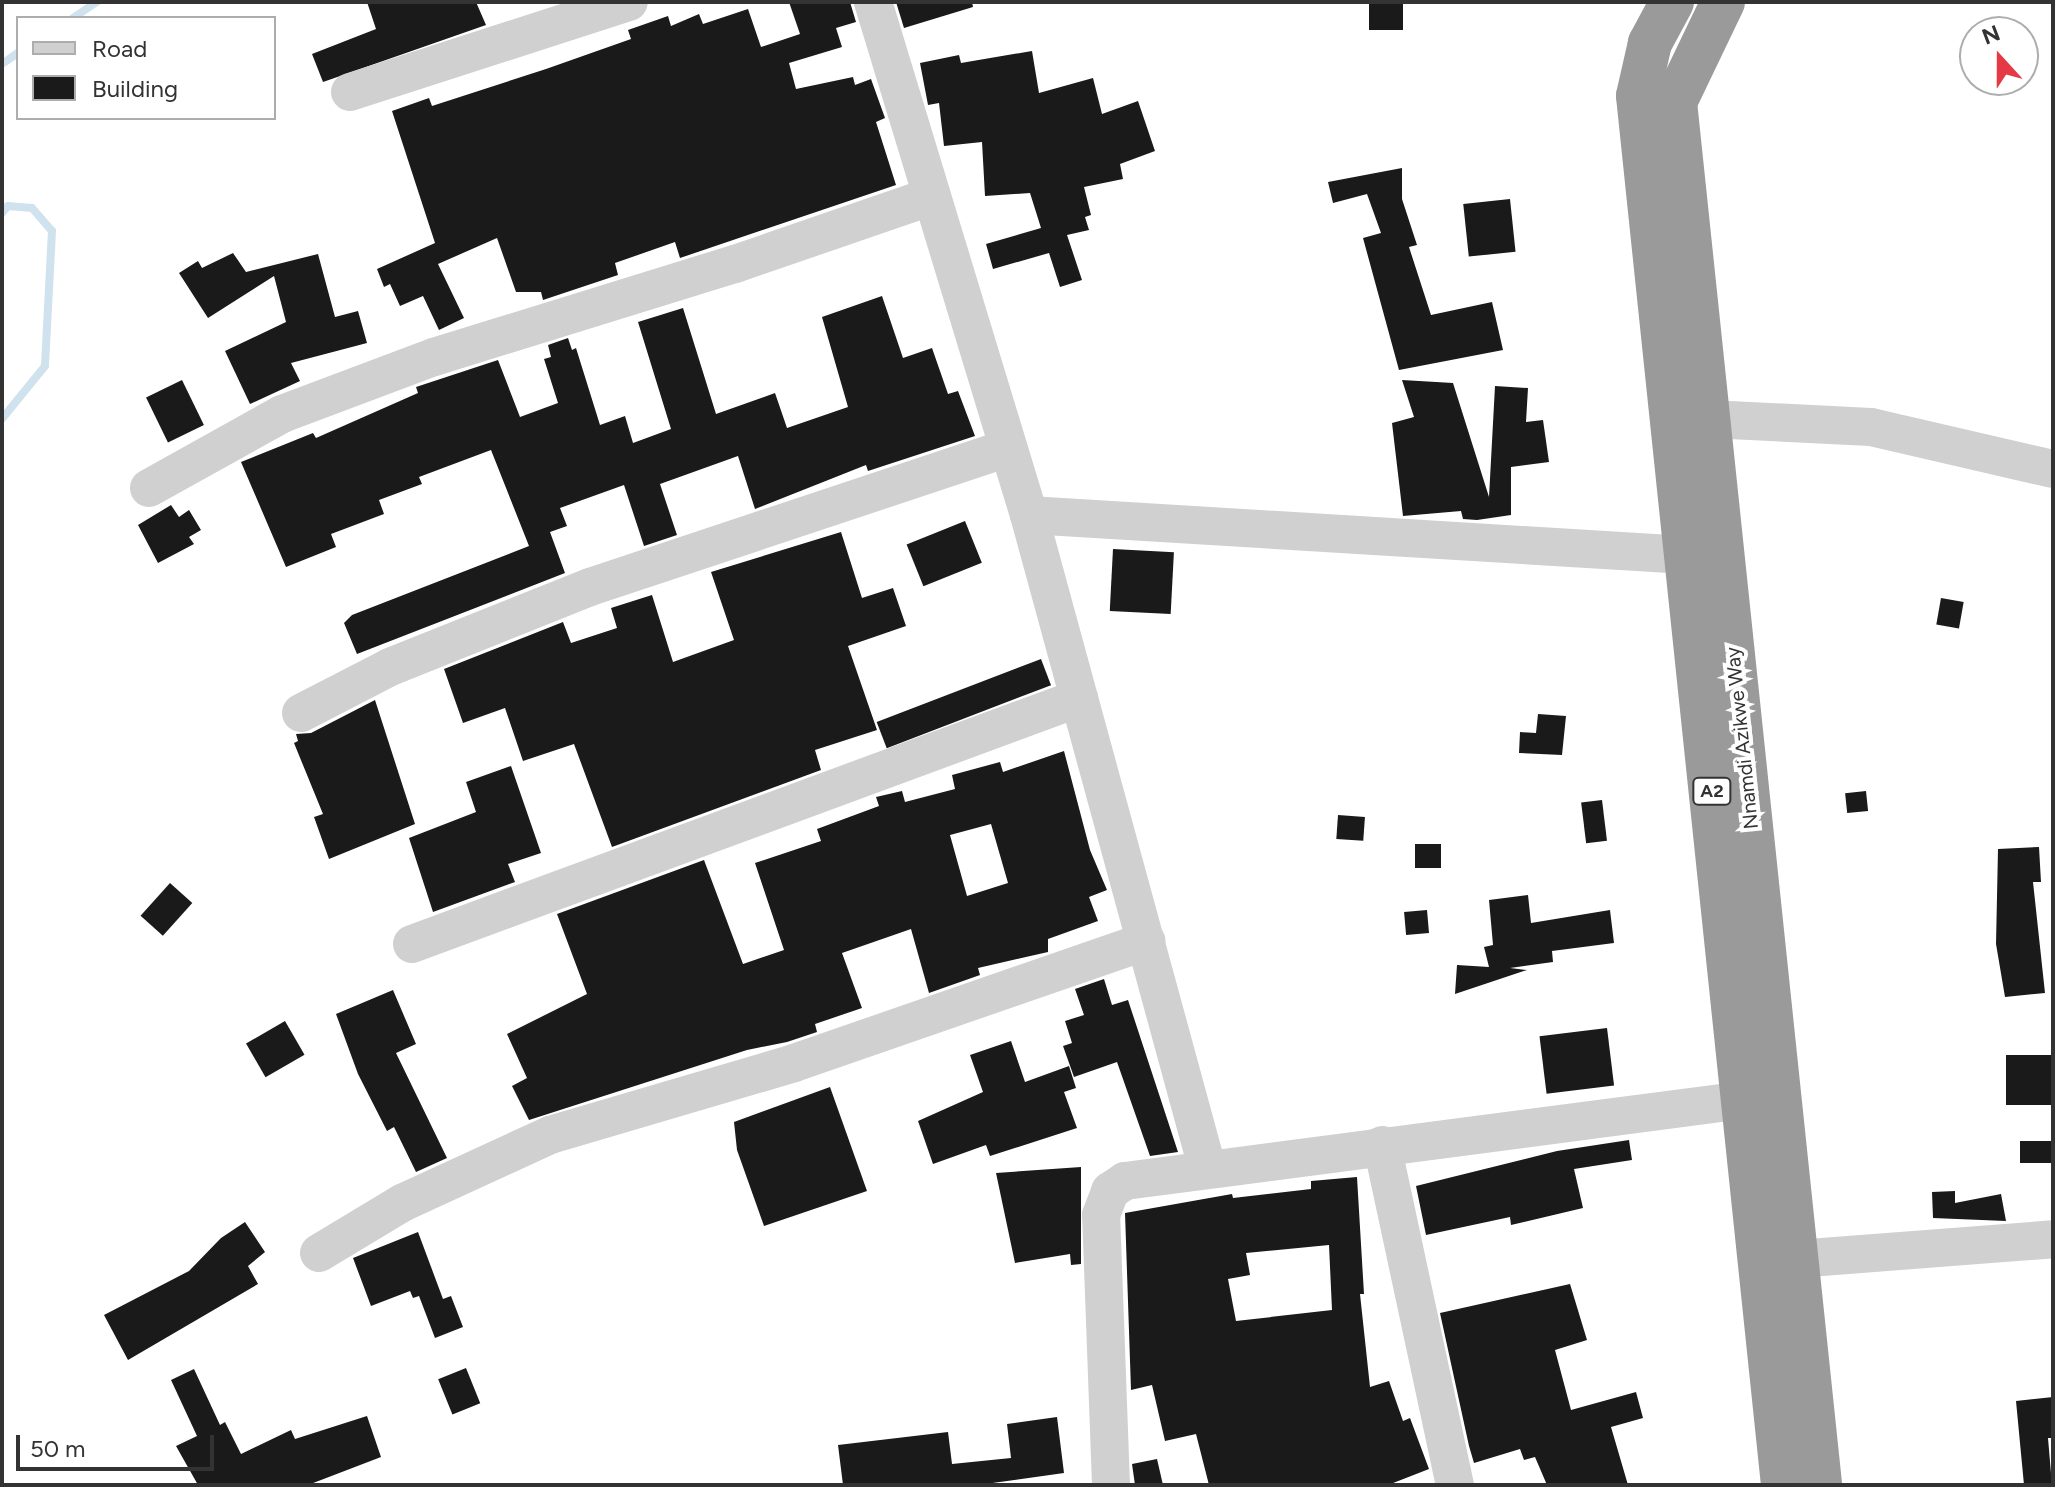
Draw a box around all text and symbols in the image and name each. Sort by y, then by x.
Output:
legend [16,16,276,120]
north arrow [1959,16,2039,96]
text: N [1978,19,2004,51]
text: Road [92,34,147,63]
text: Building [92,74,178,103]
street label: Nnamdi Azikwe Way [1720,646,1764,830]
road number: A2 [1692,777,1732,805]
scale bar [20,1419,218,1469]
text: 50 m [30,1434,86,1463]

